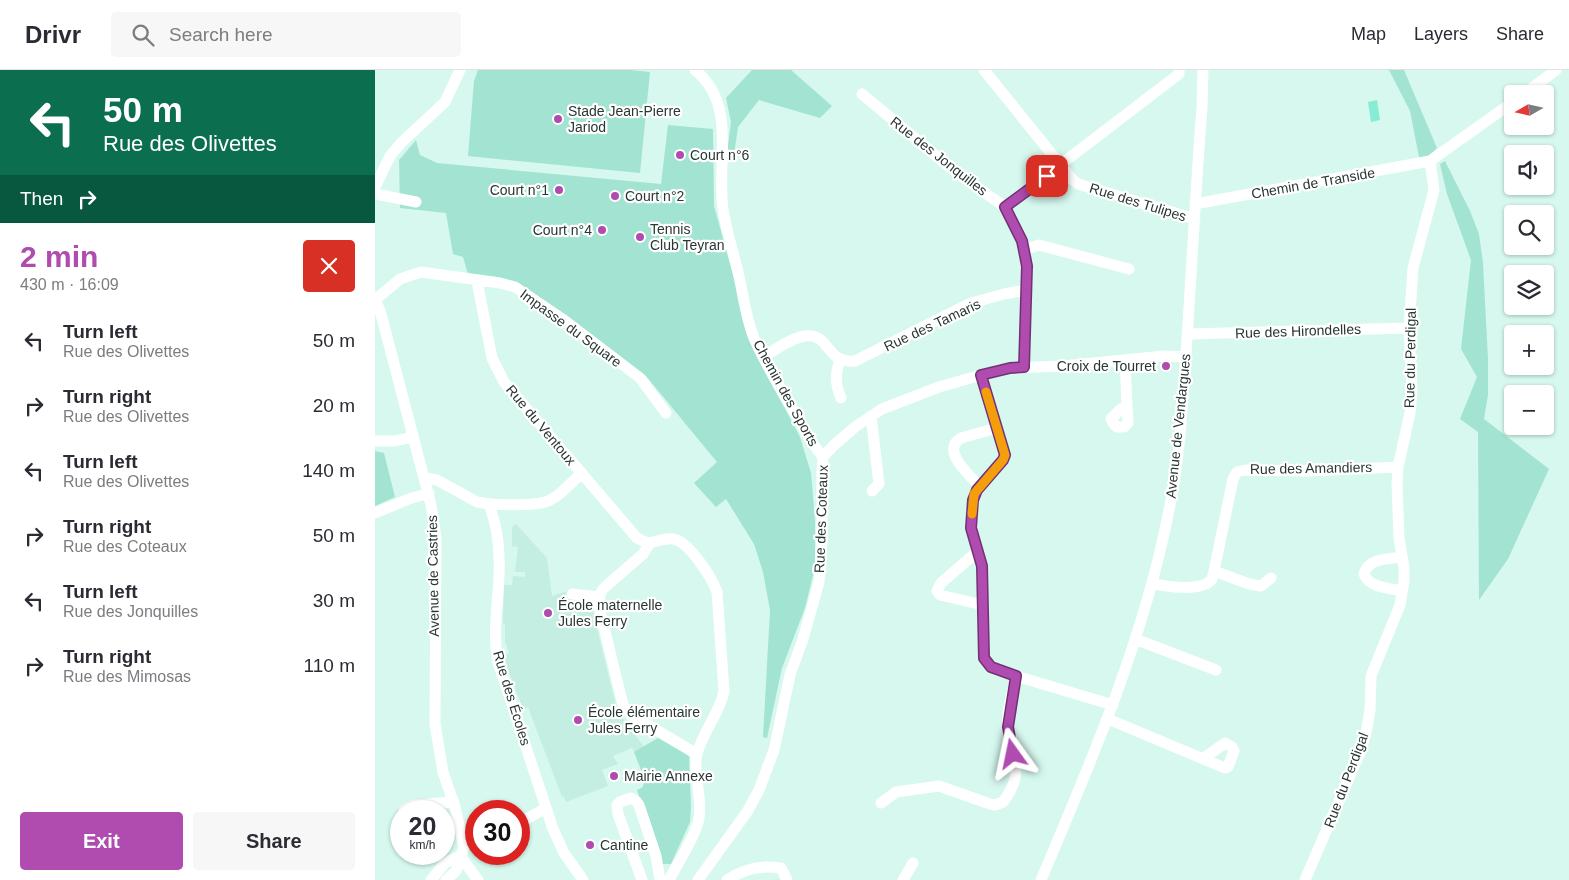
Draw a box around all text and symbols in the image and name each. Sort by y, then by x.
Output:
search box [111,12,461,57]
text: Drivr [25,21,81,48]
icon: search [129,21,157,49]
text: Search here [169,24,273,45]
text: Map [1351,24,1386,44]
text: Layers [1414,24,1468,44]
text: Share [1496,24,1544,44]
north arrow [1504,85,1554,135]
map controls [1504,85,1554,435]
icon: left [20,90,85,155]
text: 50 m [103,90,183,129]
place label: Stade Jean-Pierre Jariod [568,103,681,135]
marker: Stade Jean-Pierre Jariod [552,113,564,125]
street label: Rue des Jonquilles [887,113,991,199]
text: Rue des Olivettes [103,131,277,156]
button: sound [1504,145,1554,195]
place label: Court n°6 [690,147,750,163]
marker: Court n°6 [674,149,686,161]
pin [1026,155,1068,197]
icon: arrive [1033,162,1061,190]
street label: Chemin de Transide [1250,164,1376,202]
street label: Rue des Tulipes [1088,180,1188,224]
place label: Court n°1 [490,182,549,198]
marker: Court n°1 [553,184,565,196]
icon: right [73,185,101,213]
text: Then [20,188,63,209]
place label: Court n°2 [625,188,685,204]
marker: Court n°2 [609,190,621,202]
button: search [1504,205,1554,255]
place label: Tennis Club Teyran [650,221,724,253]
place label: Court n°4 [533,222,592,238]
marker: Court n°4 [596,224,608,236]
marker: Tennis Club Teyran [634,231,646,243]
text: 2 min [20,240,98,273]
button: close [303,240,355,292]
button: layers [1504,265,1554,315]
text: 430 m · 16:09 [20,276,119,293]
street label: Impasse du Square [517,286,625,370]
street label: Rue des Tamaris [881,296,983,354]
street label: Rue du Perdigal [1401,308,1419,408]
text: Turn left [63,321,138,342]
street label: Rue des Hirondelles [1235,321,1361,341]
button: + [1504,325,1554,375]
icon: left [20,327,48,355]
text: 50 m [313,330,355,351]
street label: Chemin des Sports [750,337,822,449]
text: Rue des Olivettes [63,343,189,360]
street label: Avenue de Vendargues [1162,353,1194,499]
place label: Croix de Tourret [1057,358,1156,374]
marker: Croix de Tourret [1160,360,1172,372]
street label: Rue du Ventoux [503,382,579,468]
button: − [1504,385,1554,435]
text: Turn right [63,386,151,407]
icon: right [20,392,48,420]
text: 20 m [313,395,355,416]
text: Rue des Olivettes [63,408,189,425]
text: Turn left [63,451,138,472]
icon: left [20,457,48,485]
street label: Rue des Amandiers [1250,459,1372,477]
text: 140 m [302,460,355,481]
street label: Rue des Coteaux [811,465,831,573]
text: Rue des Olivettes [63,473,189,490]
street label: Avenue de Castries [424,515,442,637]
text: Turn right [63,516,151,537]
icon: right [20,522,48,550]
text: 50 m [313,525,355,546]
text: Rue des Coteaux [63,538,187,555]
text: Turn left [63,581,138,602]
icon: left [20,587,48,615]
text: 30 m [313,590,355,611]
place label: École maternelle Jules Ferry [558,597,662,629]
text: Rue des Jonquilles [63,603,198,620]
marker: École maternelle Jules Ferry [542,607,554,619]
text: Turn right [63,646,151,667]
street label: Rue des Écoles [490,649,534,747]
icon: right [20,652,48,680]
text: 110 m [304,655,355,676]
text: Rue des Mimosas [63,668,191,685]
place label: École élémentaire Jules Ferry [588,704,700,736]
marker: École élémentaire Jules Ferry [572,714,584,726]
position arrow [986,727,1038,779]
street label: Rue du Perdigal [1321,730,1371,830]
place label: Mairie Annexe [624,768,713,784]
marker: Mairie Annexe [608,770,620,782]
speed limit sign: 30 [465,800,530,865]
button: Exit [20,812,183,870]
button: Share [193,812,355,870]
text: 20 [409,812,436,840]
place label: Cantine [600,837,648,853]
text: km/h [409,838,436,852]
marker: Cantine [584,839,596,851]

